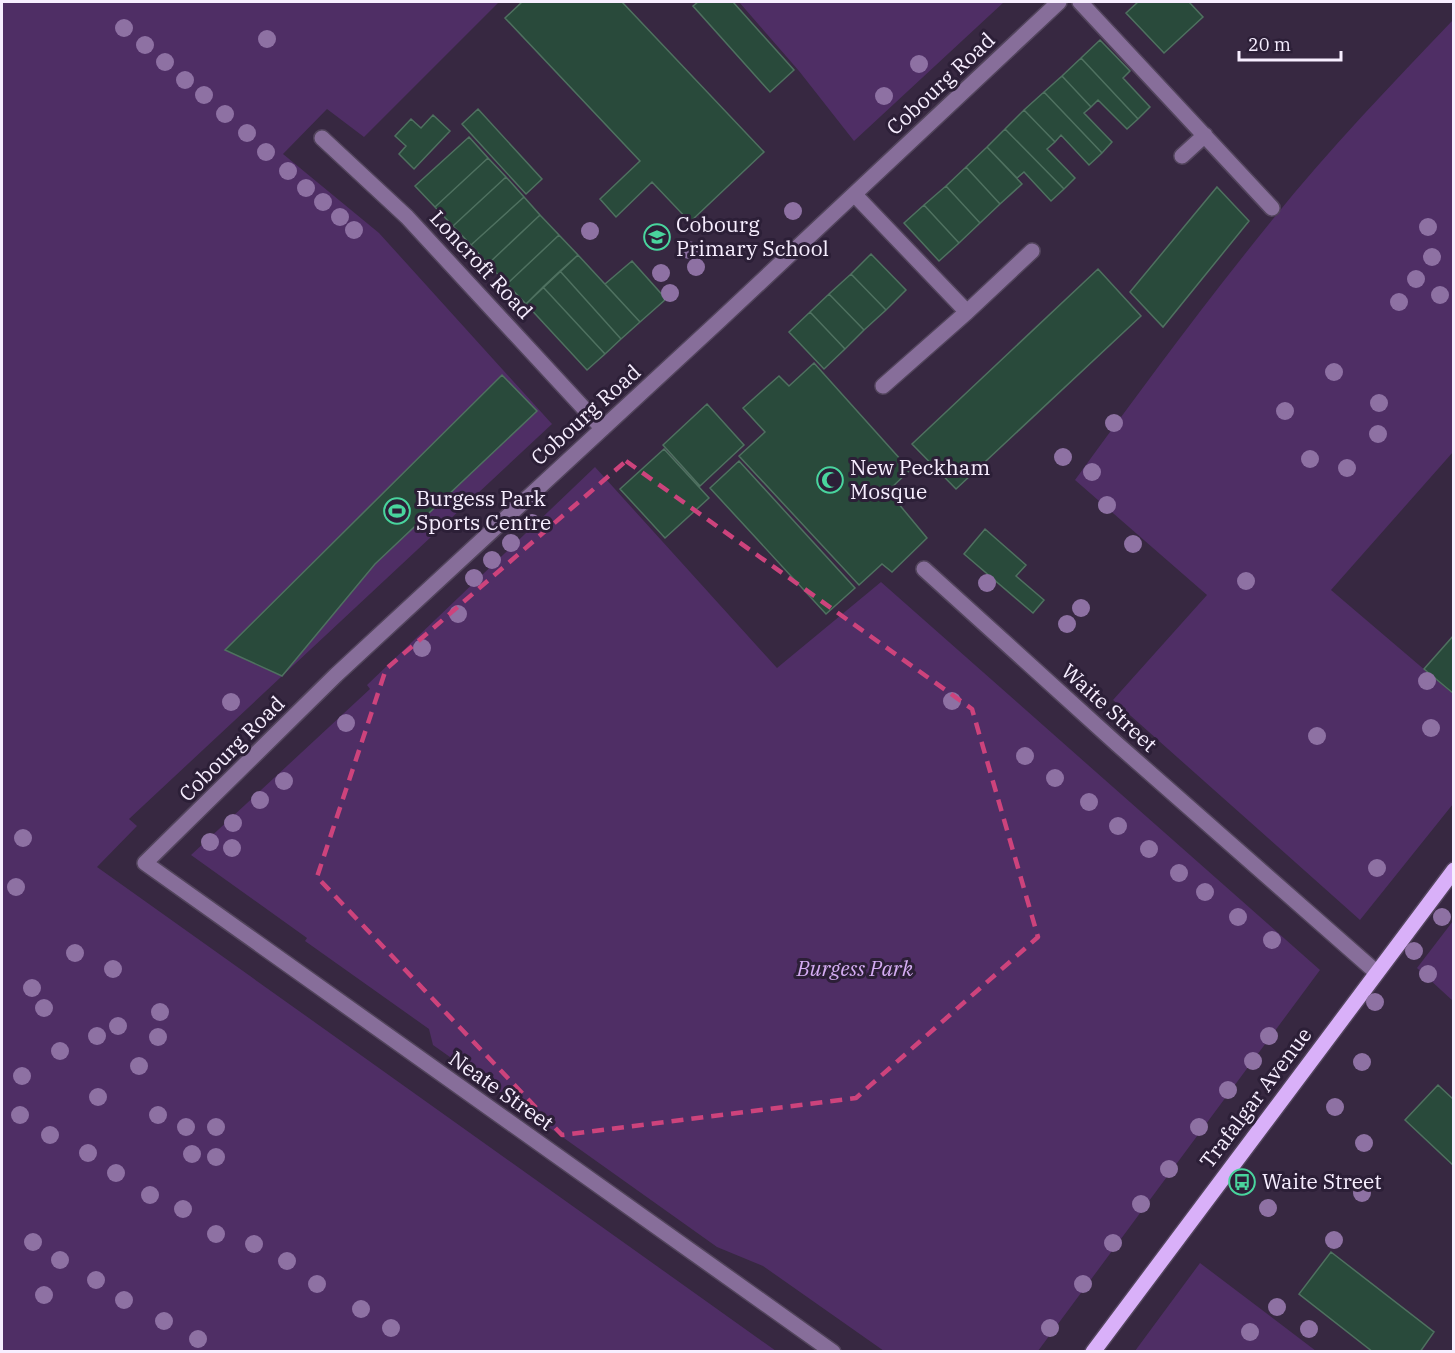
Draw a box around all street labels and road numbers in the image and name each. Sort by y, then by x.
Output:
street label: Cobourg Road [880,26,1001,141]
street label: Loncroft Road [424,204,540,325]
street label: Cobourg Road [524,357,646,471]
street label: Waite Street [1056,657,1164,758]
street label: Cobourg Road [172,689,290,807]
street label: Trafalgar Avenue [1193,1021,1317,1174]
street label: Neate Street [444,1044,559,1136]

